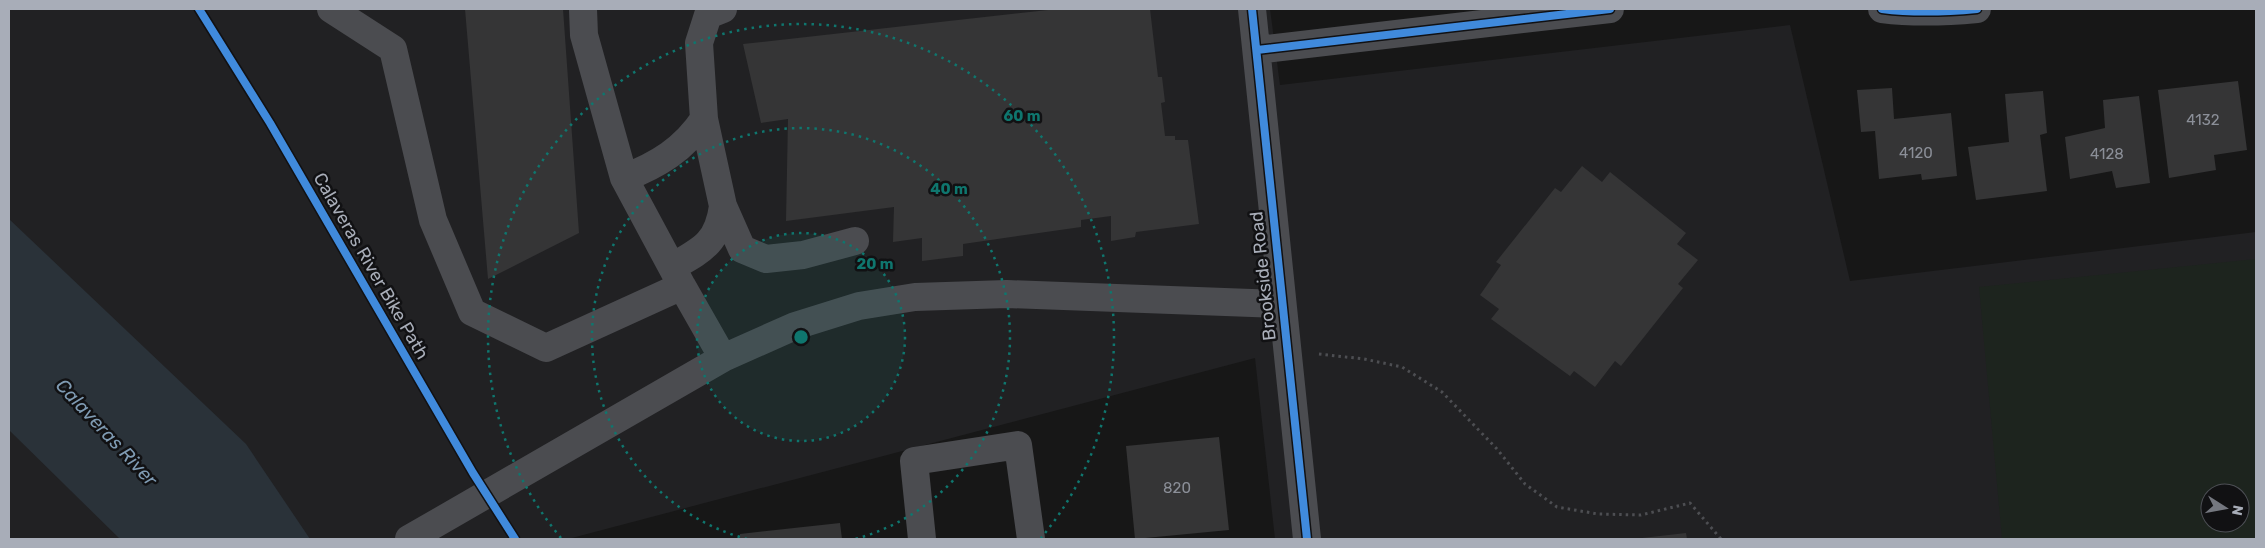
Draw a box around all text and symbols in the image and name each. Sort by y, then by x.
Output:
text: 60 m [1004,107,1040,125]
house number: 4132 [2186,111,2220,129]
house number: 4120 [1899,144,1933,162]
house number: 4128 [2090,145,2124,163]
street label: Calaveras River Bike Path [309,169,433,363]
text: 40 m [930,180,968,198]
street label: Brookside Road [1245,210,1281,342]
text: 20 m [857,255,893,273]
centre of rings [792,328,810,346]
water label: Calaveras River [51,374,163,491]
house number: 820 [1163,479,1191,497]
north arrow [2200,483,2250,533]
text: N [2228,504,2247,517]

